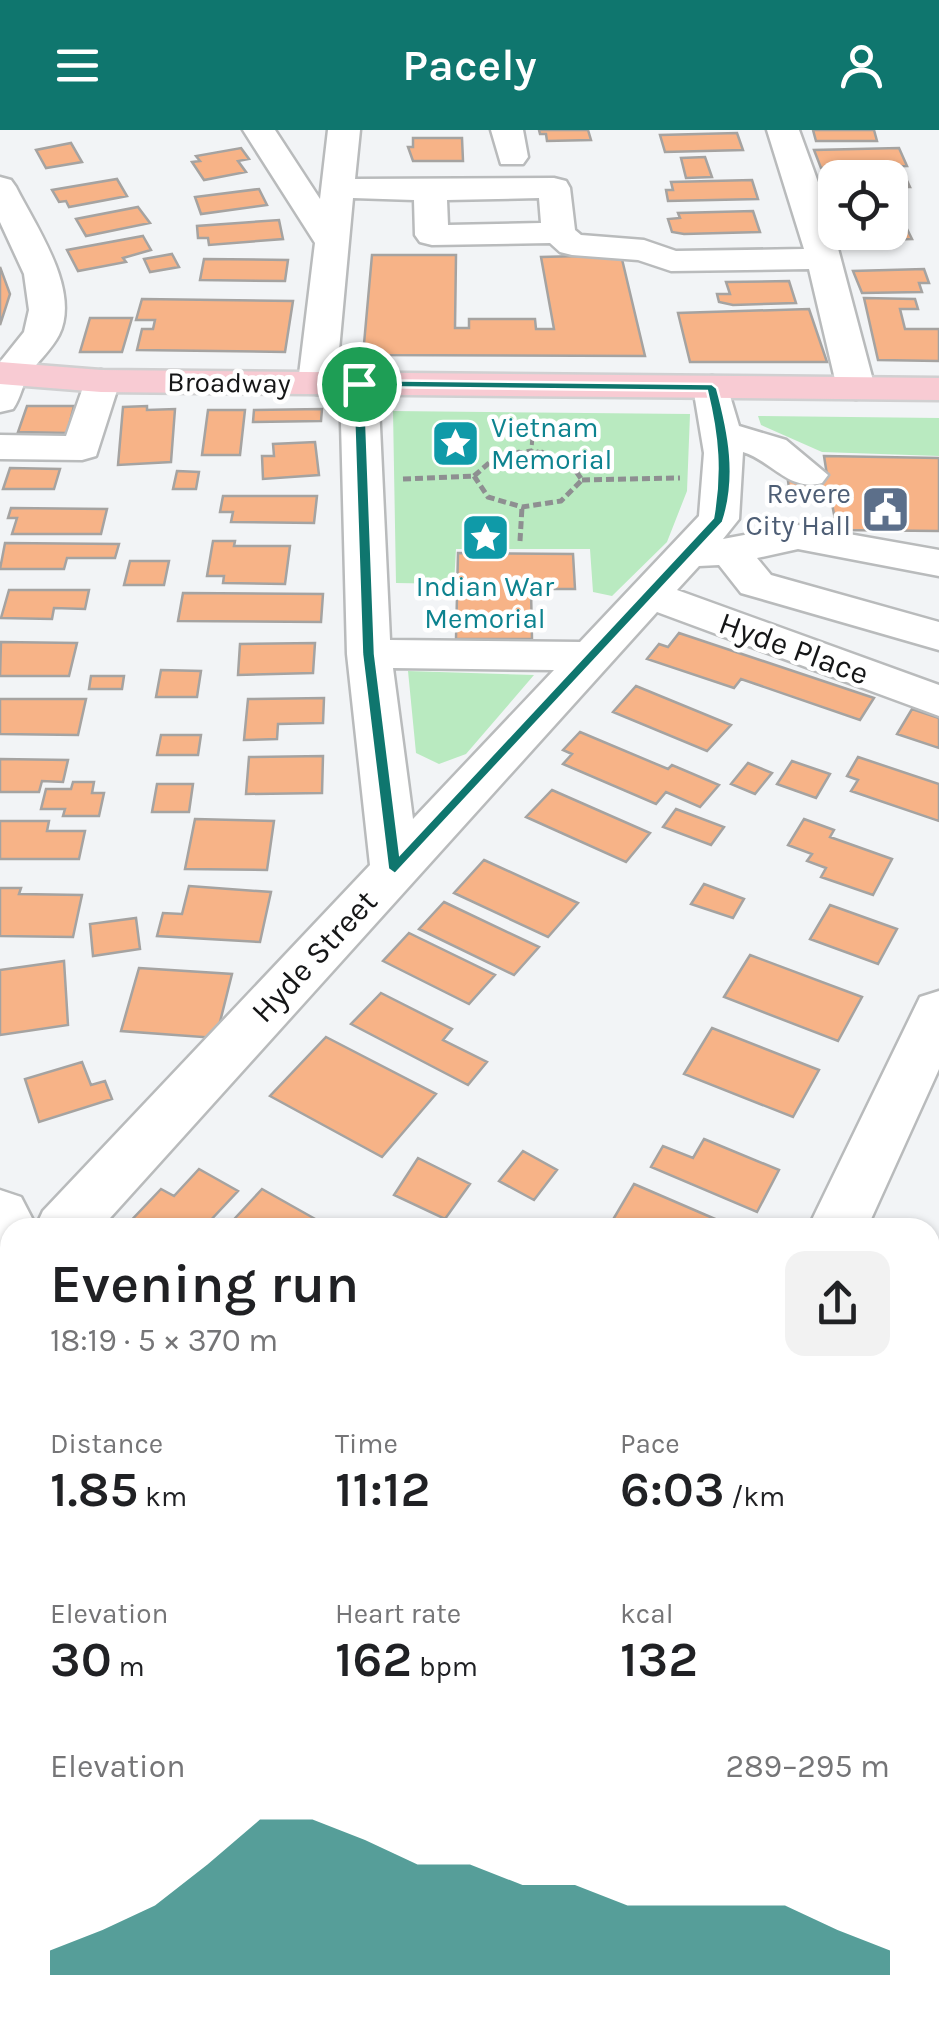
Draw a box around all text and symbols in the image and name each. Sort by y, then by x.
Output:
icon: menu [50,38,105,93]
icon: person [834,38,889,93]
text: Pacely [402,39,537,91]
map controls [818,160,908,250]
button: locate [818,160,908,250]
pin [317,342,402,427]
icon: arrive [332,357,387,412]
street label: Broadway [167,365,291,400]
place label: Vietnam Memorial [491,411,612,476]
place icon: Vietnam Memorial [430,417,482,469]
place label: Revere City Hall [745,477,851,542]
public building icon: Revere City Hall [860,483,912,535]
place icon: Indian War Memorial [459,512,511,564]
place label: Indian War Memorial [416,570,555,635]
street label: Hyde Place [714,604,874,693]
street label: Hyde Street [244,883,385,1030]
button: share [785,1251,890,1356]
text: Evening run [50,1252,359,1316]
text: 18:19 · 5 × 370 m [50,1322,278,1359]
text: Distance [50,1427,163,1460]
text: Time [335,1427,398,1460]
text: Pace [620,1427,680,1460]
text: 1.85 [50,1460,138,1519]
text: 11:12 [335,1460,430,1519]
text: 6:03 [620,1460,725,1519]
text: km [138,1480,187,1513]
text: /km [725,1480,785,1513]
text: Elevation [50,1597,169,1630]
text: Heart rate [335,1597,461,1630]
text: kcal [620,1597,673,1630]
text: 30 [50,1630,112,1689]
text: 162 [335,1630,412,1689]
text: 132 [620,1630,698,1689]
text: m [112,1650,145,1683]
text: bpm [412,1650,478,1683]
text: Elevation [50,1748,185,1785]
text: 289–295 m [725,1748,890,1785]

